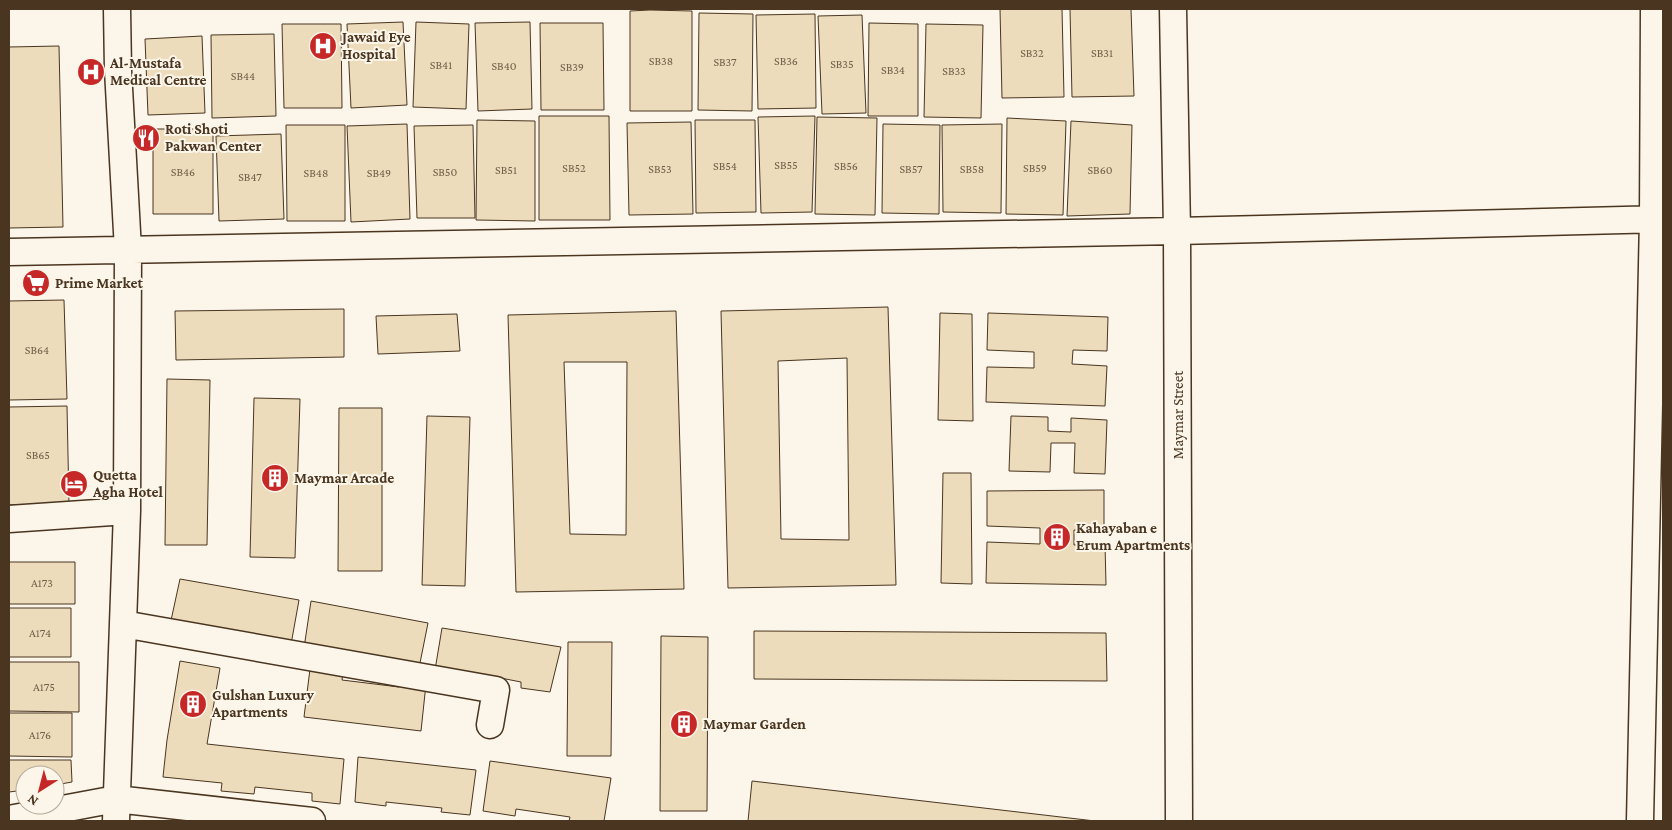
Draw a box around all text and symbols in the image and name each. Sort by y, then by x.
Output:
place label: Jawaid Eye Hospital [340,29,411,62]
hospital icon: Jawaid Eye Hospital [308,31,338,61]
house number: SB32 [1020,46,1044,60]
house number: SB31 [1091,46,1113,60]
house number: SB38 [649,54,673,68]
house number: SB36 [774,54,798,68]
place label: Al-Mustafa Medical Centre [109,55,207,88]
house number: SB37 [713,55,737,69]
hospital icon: Al-Mustafa Medical Centre [76,57,106,87]
house number: SB35 [830,57,854,71]
house number: SB41 [430,58,452,72]
house number: SB40 [491,59,517,73]
house number: SB39 [560,60,584,74]
house number: SB34 [881,63,905,77]
house number: SB33 [942,64,966,78]
house number: SB44 [231,69,255,83]
place label: Roti Shoti Pakwan Center [165,121,262,154]
restaurant icon: Roti Shoti Pakwan Center [131,123,161,153]
house number: SB55 [774,158,798,172]
house number: SB54 [713,159,737,173]
house number: SB56 [834,159,858,173]
house number: SB52 [562,161,586,175]
house number: SB59 [1023,161,1047,175]
house number: SB53 [648,162,672,176]
house number: SB57 [899,162,923,176]
house number: SB58 [960,162,984,176]
house number: SB51 [495,163,517,177]
house number: SB60 [1087,163,1113,177]
house number: SB46 [171,165,195,179]
house number: SB50 [433,165,458,179]
house number: SB48 [304,166,328,180]
house number: SB49 [367,166,391,180]
house number: SB47 [238,170,262,184]
supermarket icon: Prime Market [21,268,51,298]
place label: Prime Market [55,275,143,291]
house number: SB64 [25,343,49,357]
street label: Maymar Street [1170,370,1187,459]
house number: SB65 [26,448,50,462]
building icon: Maymar Arcade [260,463,290,493]
place label: Quetta Agha Hotel [92,467,164,500]
hotel icon: Quetta Agha Hotel [59,469,89,499]
place label: Maymar Arcade [294,470,394,486]
place label: Kahayaban e Erum Apartments [1076,520,1190,553]
building icon: Kahayaban e Erum Apartments [1042,522,1072,552]
house number: A173 [31,576,53,590]
house number: A174 [29,626,51,640]
house number: A175 [33,680,55,694]
place label: Gulshan Luxury Apartments [211,687,315,720]
building icon: Gulshan Luxury Apartments [178,689,208,719]
building icon: Maymar Garden [669,709,699,739]
place label: Maymar Garden [703,716,806,732]
house number: A176 [29,728,51,742]
north arrow [15,765,65,815]
text: N [23,791,41,810]

